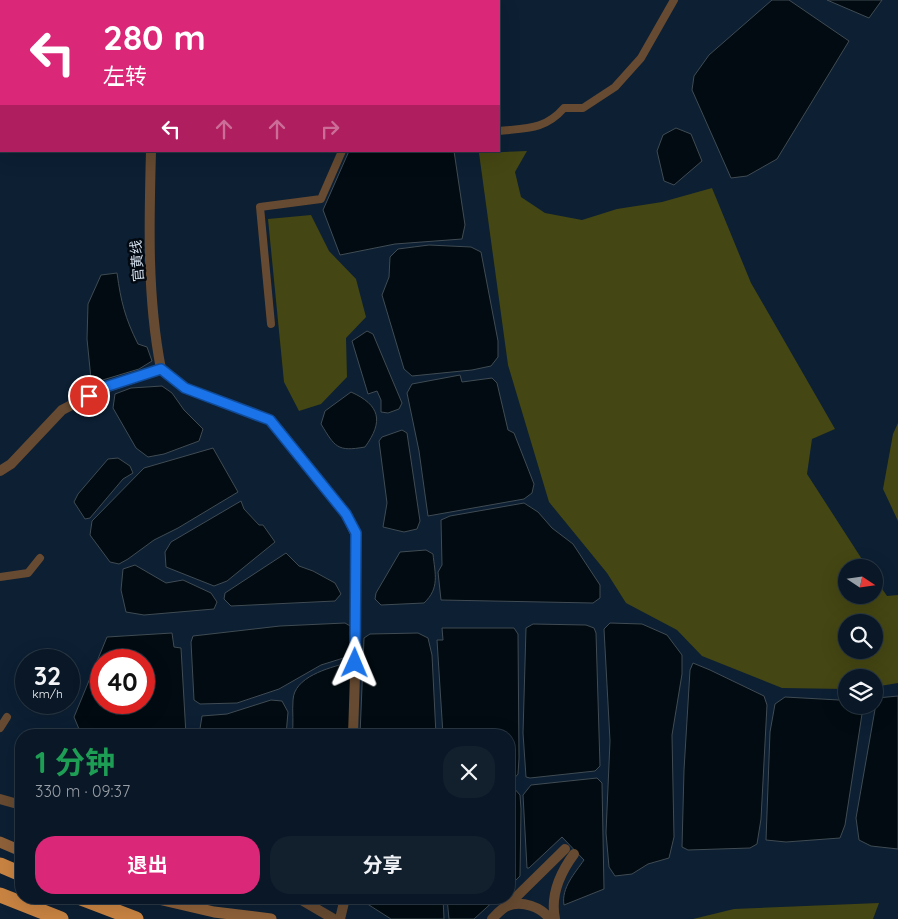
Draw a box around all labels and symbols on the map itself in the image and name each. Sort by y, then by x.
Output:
street label: 官黄线 [127,239,147,283]
pin [68,375,110,417]
north arrow [838,559,882,604]
position arrow [328,636,380,688]
speed limit sign: 40 [90,649,155,714]

